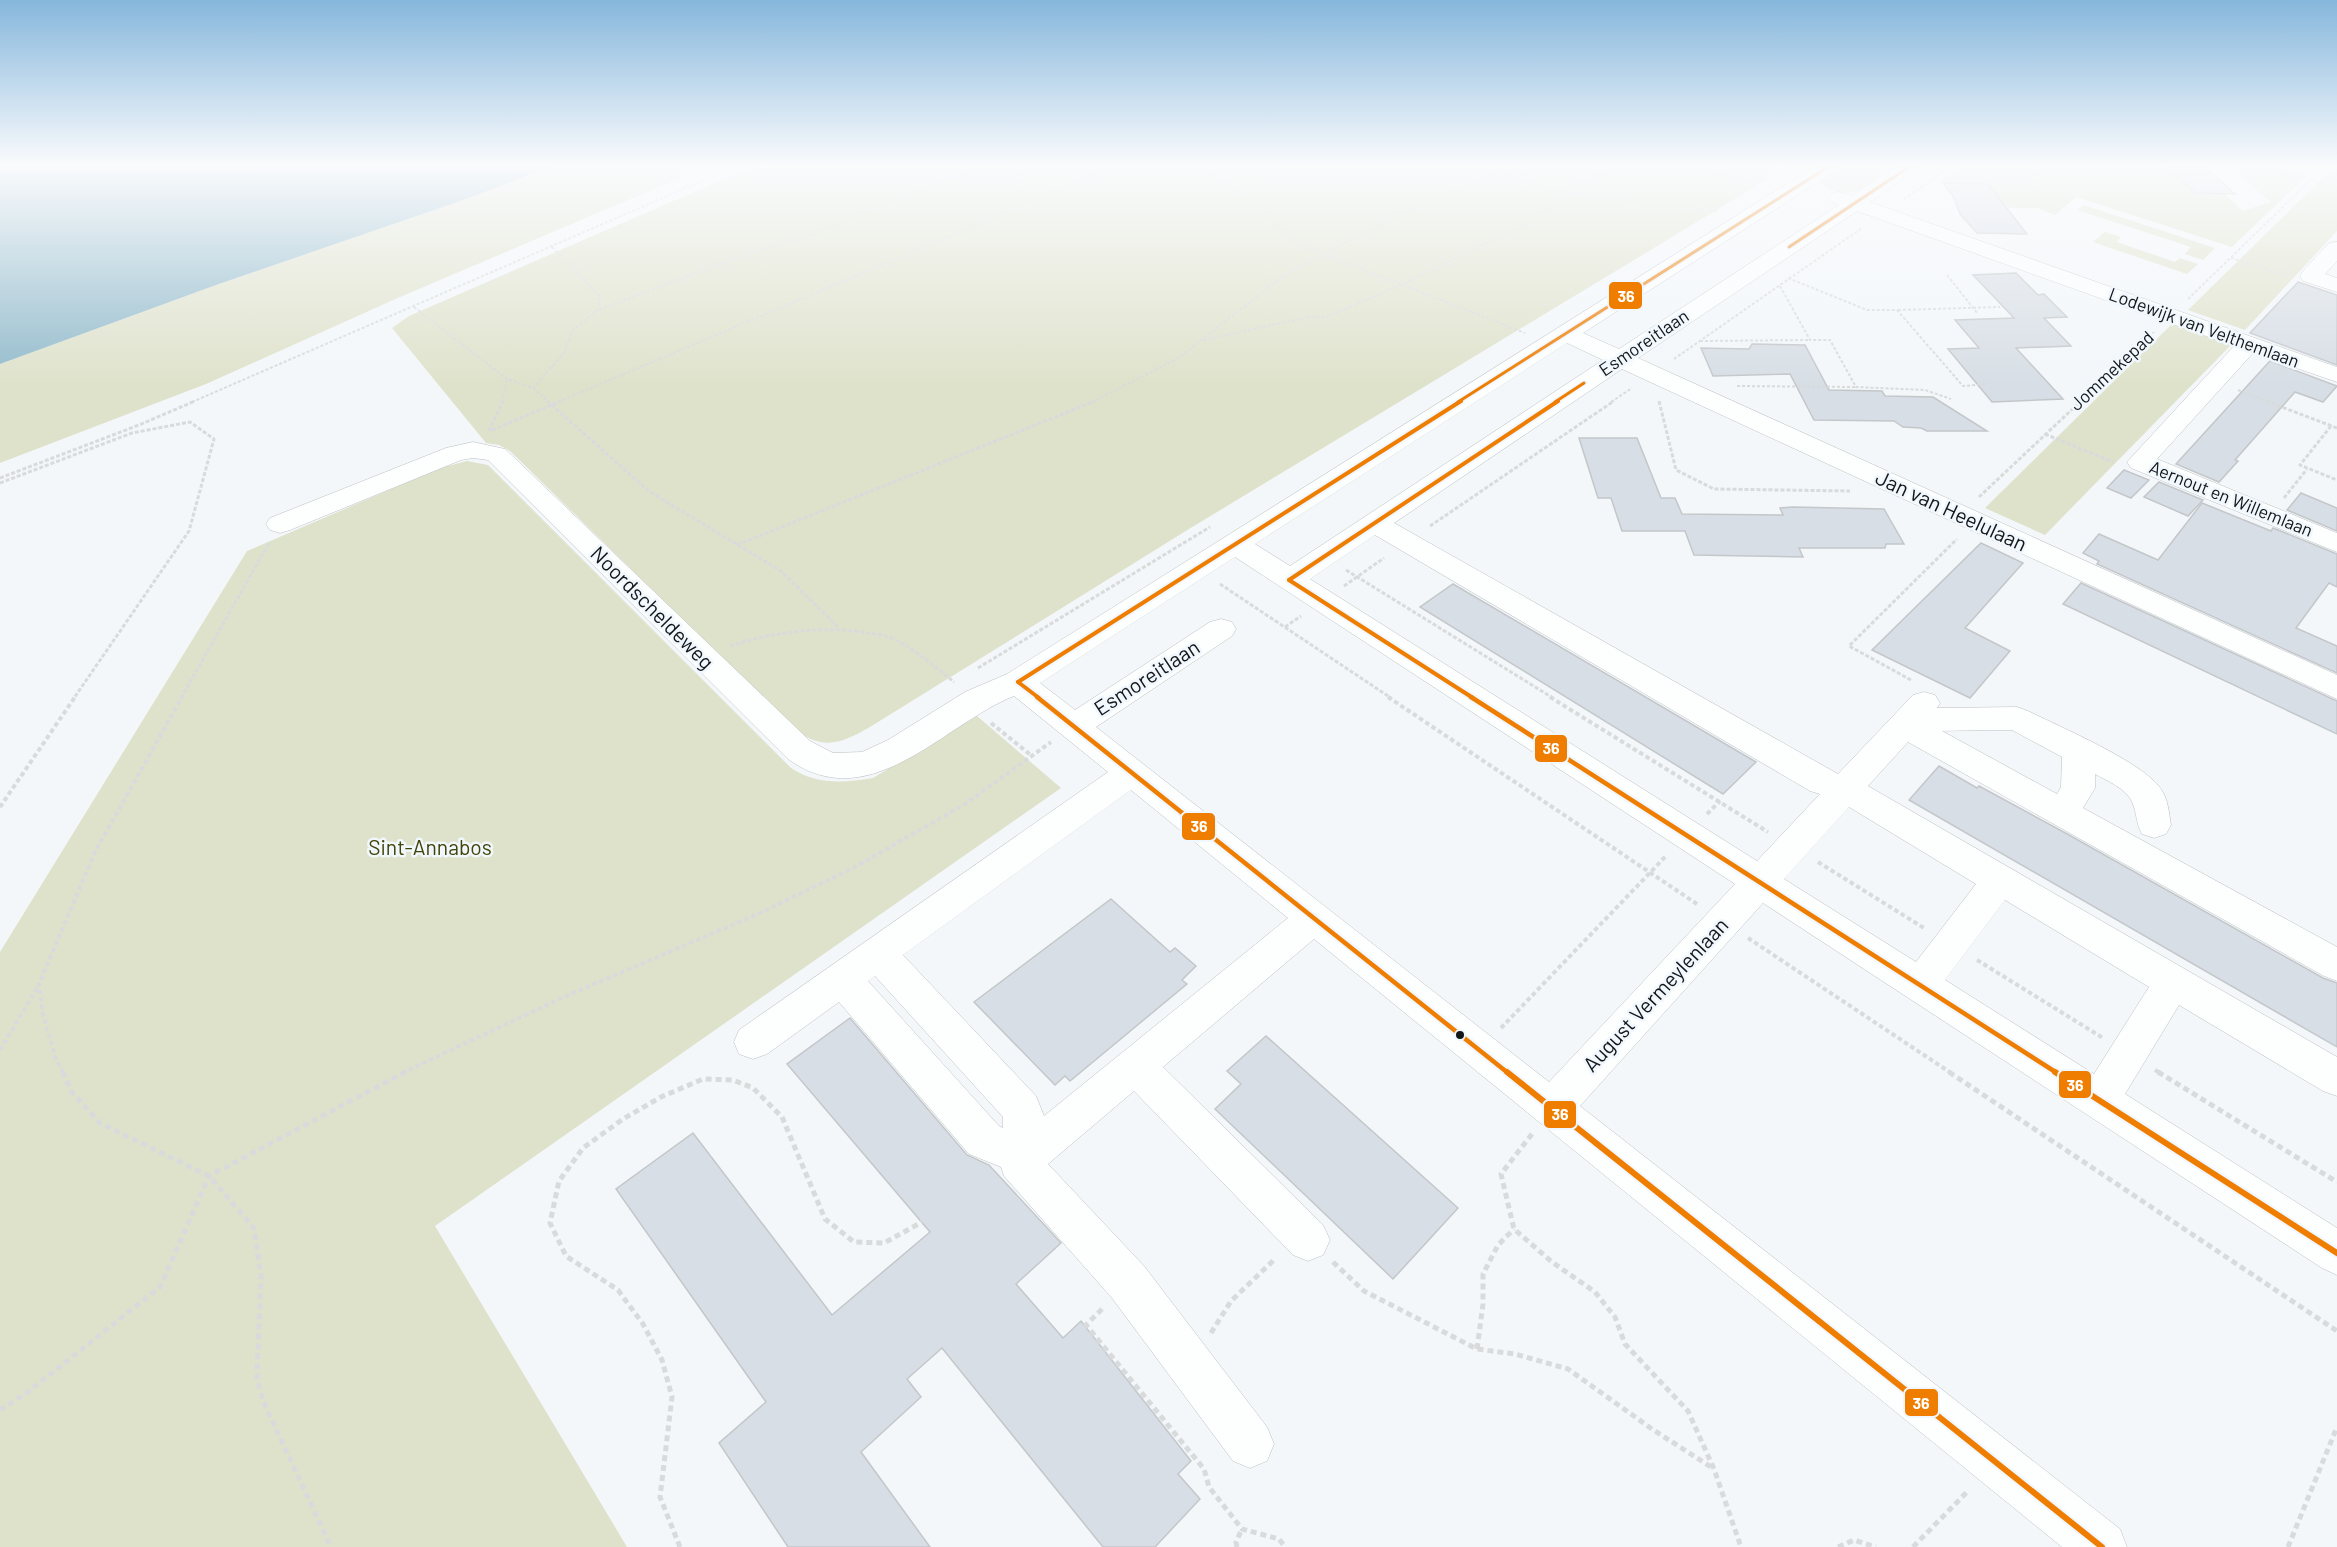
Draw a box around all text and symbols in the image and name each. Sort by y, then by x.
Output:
line badge: 36 [1608,281,1643,310]
street label: Lodewijk van Velthemlaan [2106,282,2303,372]
text: 36 [1617,286,1635,305]
street label: Esmoreitlaan [1594,304,1693,380]
street label: Jommekepad [2065,326,2158,415]
street label: Aernout en Willemlaan [2146,455,2316,541]
street label: Jan van Heelulaan [1872,464,2031,556]
street label: Noordscheldeweg [586,540,720,674]
street label: Esmoreitlaan [1089,633,1204,720]
line badge: 36 [1534,734,1568,763]
text: 36 [1542,738,1560,757]
line badge: 36 [1181,812,1216,841]
text: 36 [1190,816,1208,835]
park label: Sint-Annabos [368,834,492,859]
street label: August Vermeylenlaan [1577,912,1733,1076]
unlabelled marker [1454,1029,1466,1041]
line badge: 36 [2058,1070,2092,1099]
text: 36 [2066,1075,2084,1094]
line badge: 36 [1543,1100,1577,1129]
text: 36 [1551,1104,1569,1123]
line badge: 36 [1904,1388,1939,1417]
text: 36 [1912,1393,1930,1412]

